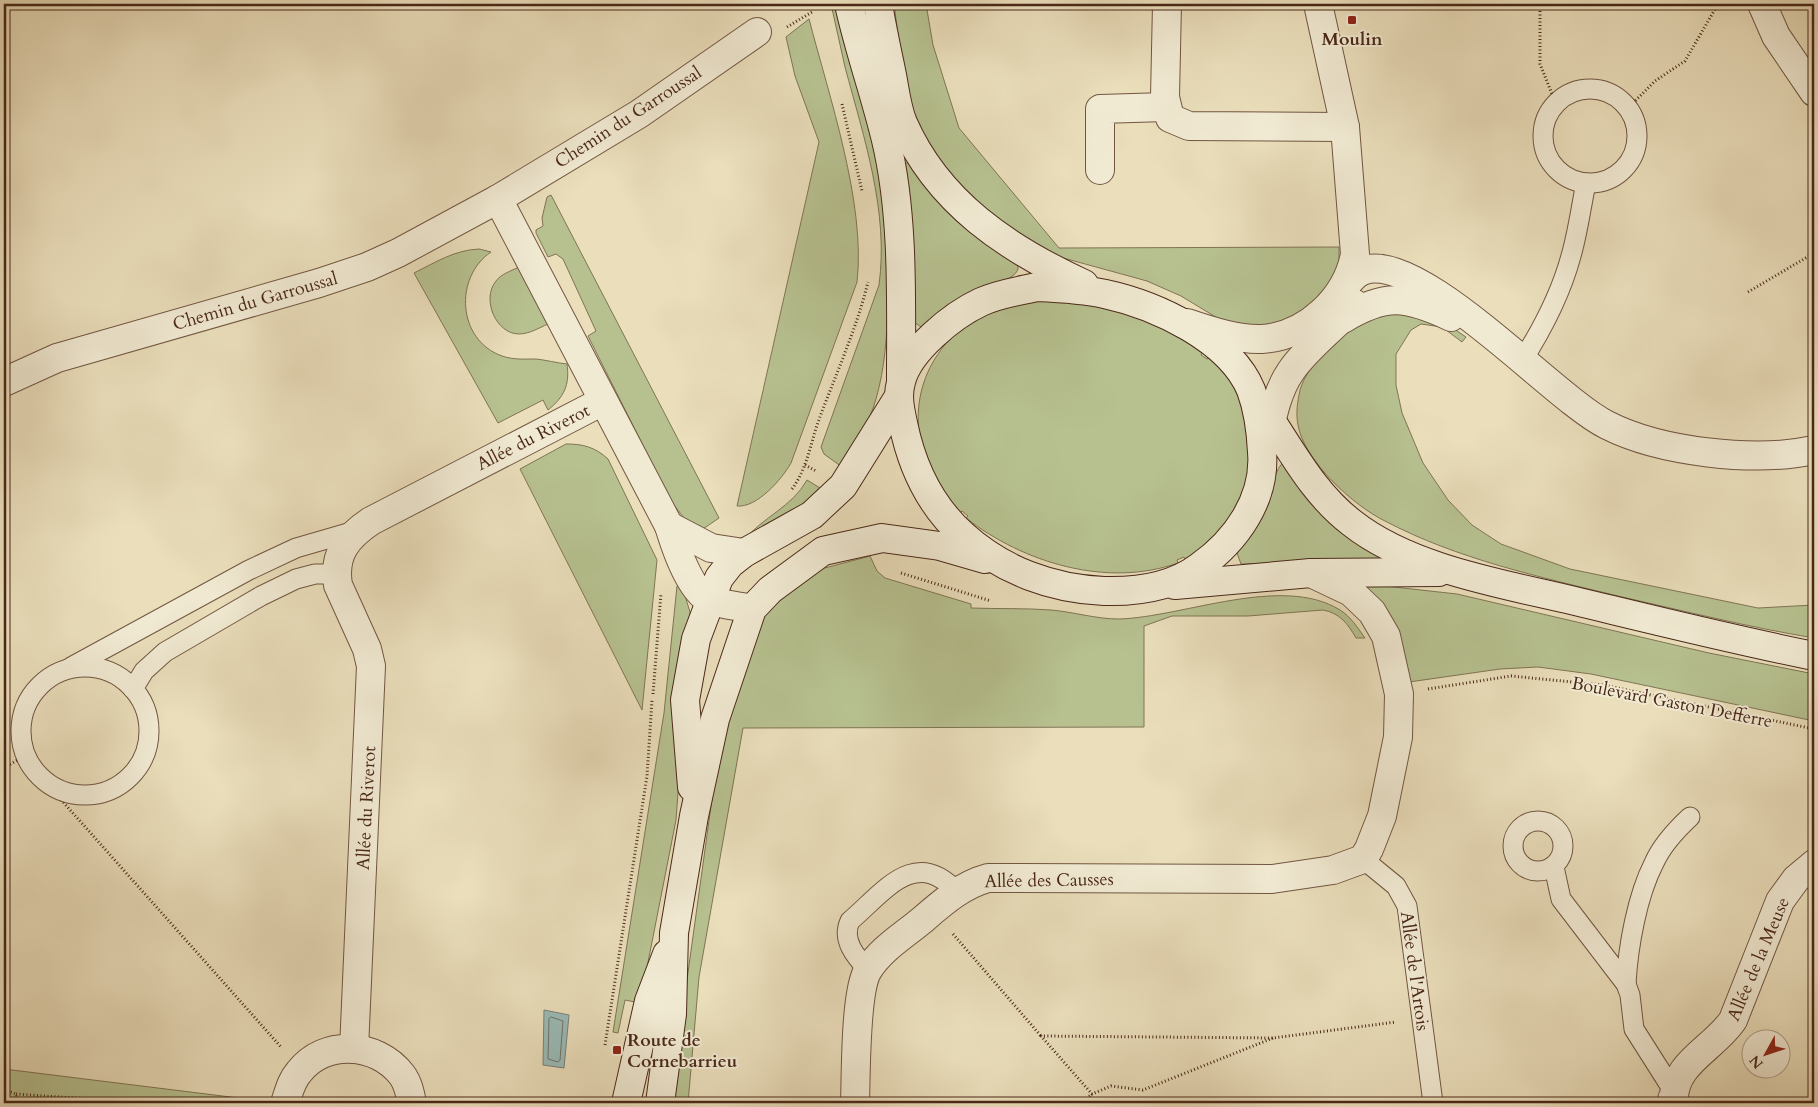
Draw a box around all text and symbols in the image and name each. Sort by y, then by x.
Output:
marker: Moulin [1346,14,1358,26]
place label: Moulin [1321,27,1383,52]
street label: Chemin du Garroussal [550,60,707,174]
street label: Chemin du Garroussal [170,266,341,337]
street label: Allée du Riverot [472,398,595,477]
street label: Boulevard Gaston Defferre [1569,671,1774,734]
street label: Allée du Riverot [351,745,382,871]
street label: Allée des Causses [984,867,1114,894]
street label: Allée de la Meuse [1721,893,1796,1025]
street label: Allée de l'Artois [1394,910,1435,1032]
place label: Route de Cornebarrieu [627,1028,738,1074]
north arrow [1740,1030,1790,1080]
marker: Route de Cornebarrieu [611,1044,623,1056]
text: N [1745,1051,1768,1073]

